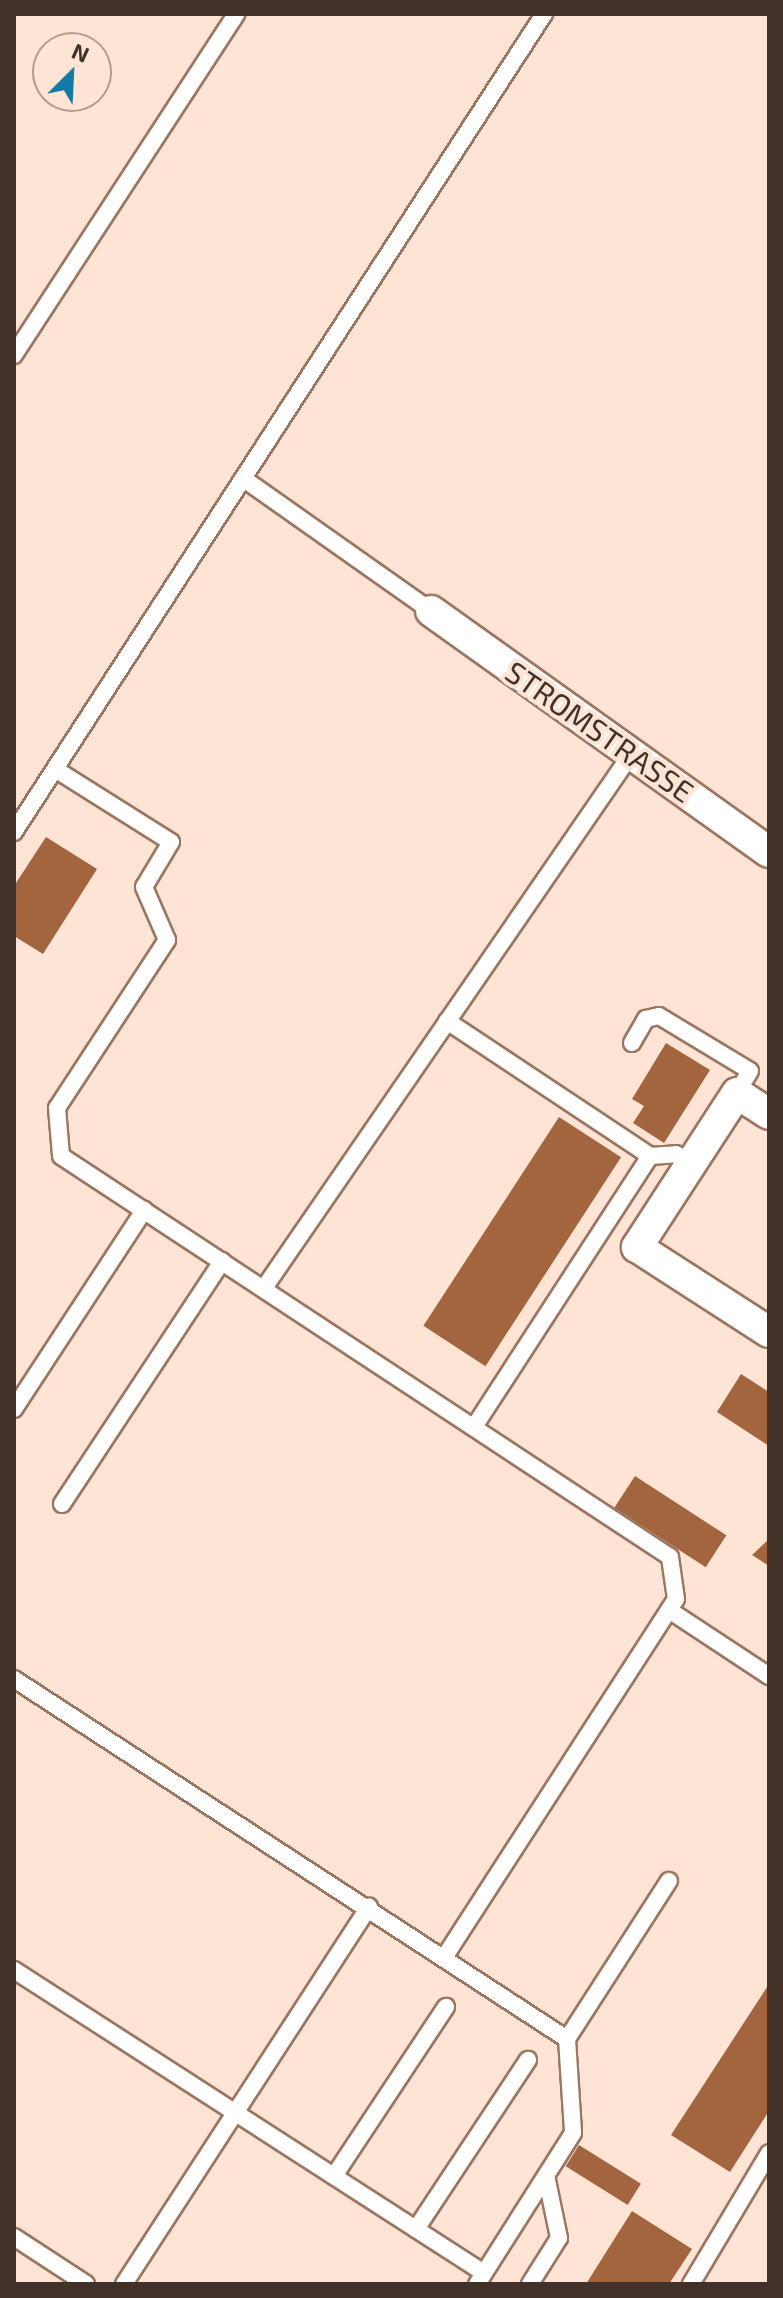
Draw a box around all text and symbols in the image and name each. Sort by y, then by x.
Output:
north arrow [32,32,112,112]
text: N [68,37,93,67]
street label: STROMSTRASSE [499,653,701,809]

